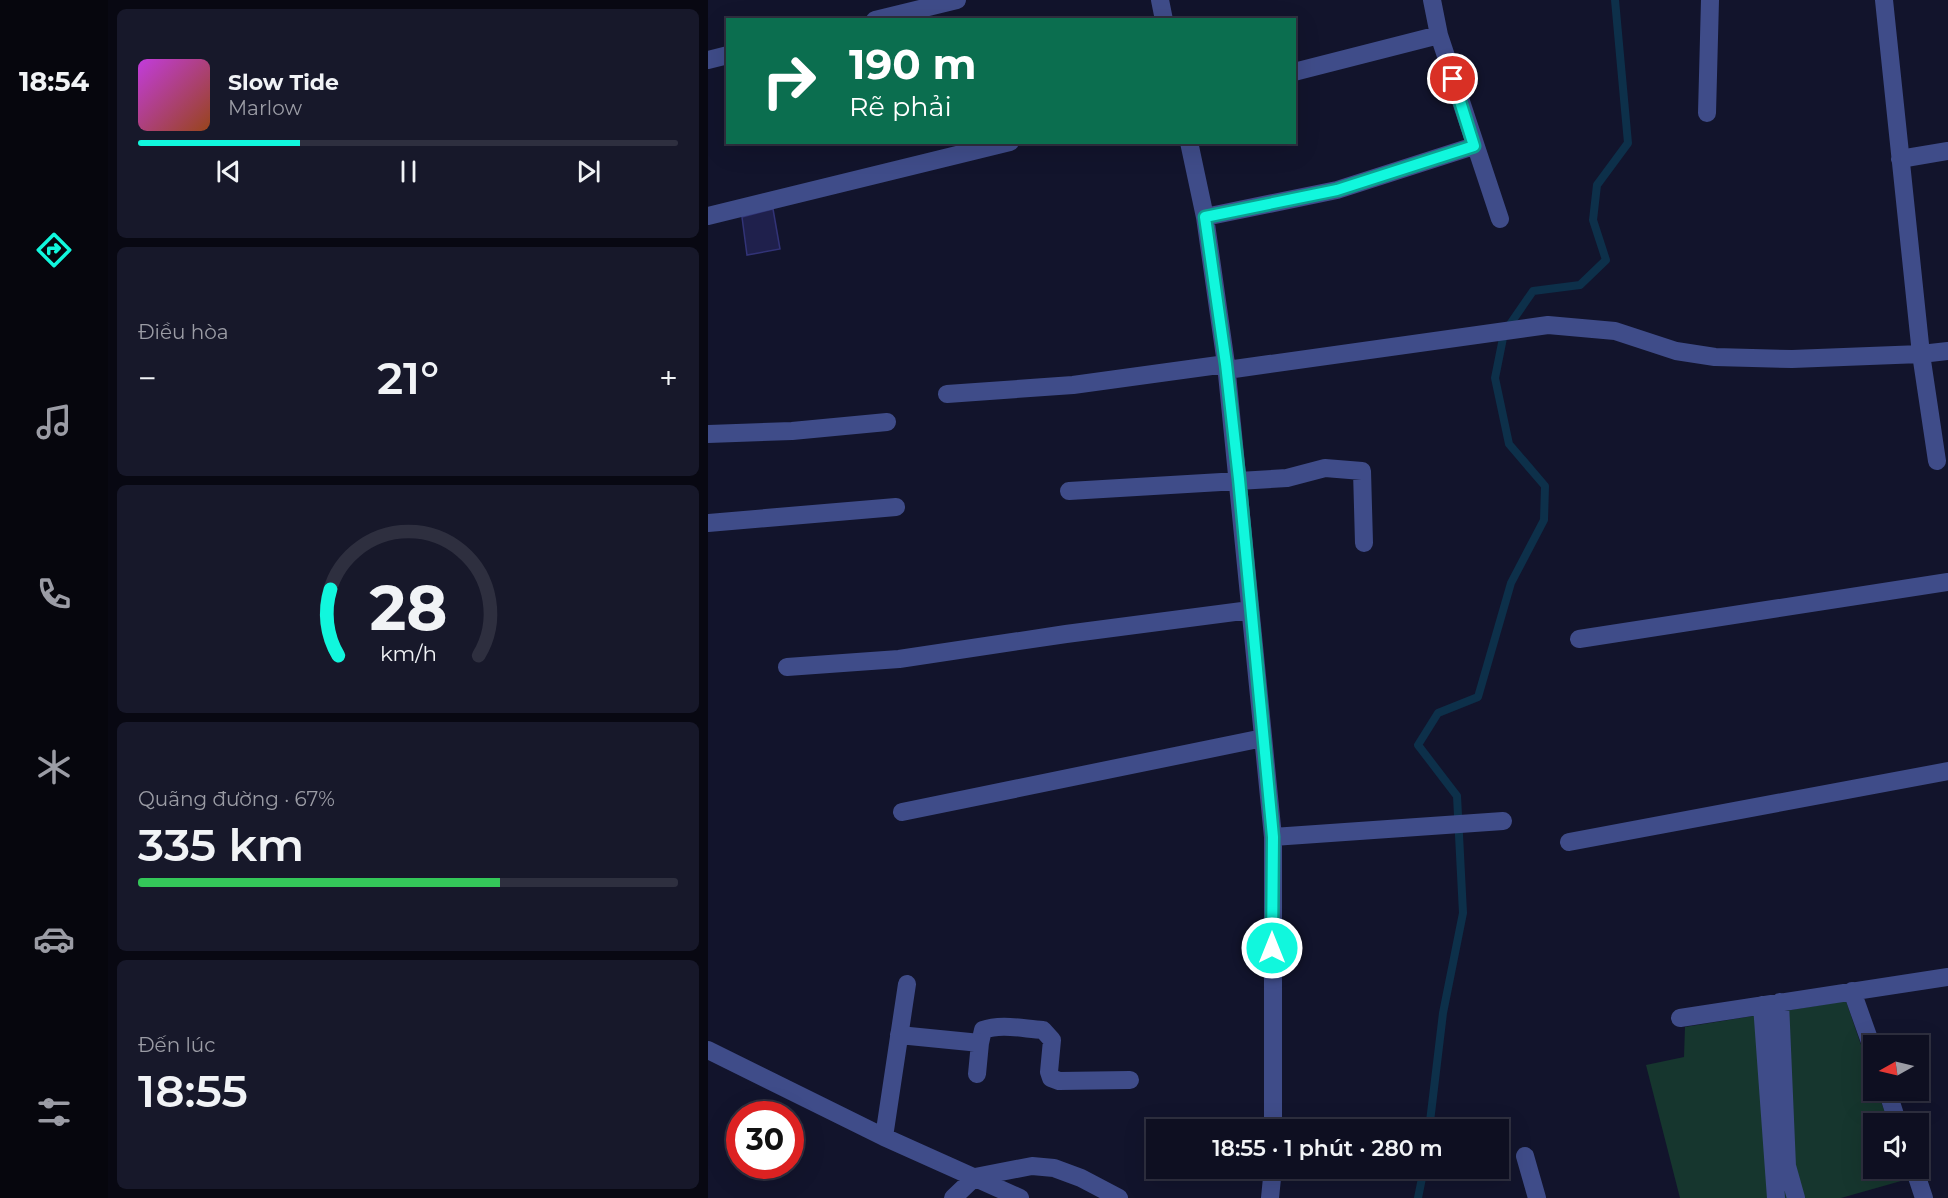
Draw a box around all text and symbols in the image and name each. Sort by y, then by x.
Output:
text: 190 m [849,38,977,90]
icon: right [750,42,828,120]
pin [1427,53,1478,104]
icon: arrive [1436,62,1469,95]
text: 18:54 [19,65,89,98]
text: Slow Tide [228,69,339,96]
text: Rẽ phải [849,90,952,123]
text: Marlow [228,96,302,120]
icon: previous [212,155,245,188]
icon: pause [392,155,425,188]
icon: next [572,155,605,188]
icon: directions [33,229,75,271]
text: Điều hòa [138,320,229,344]
text: 21° [377,350,439,405]
text: − [138,358,157,398]
text: + [659,358,678,398]
icon: music [33,401,75,443]
text: 28 [369,570,447,646]
icon: phone [33,573,75,615]
text: km/h [379,640,437,666]
icon: climate [33,746,75,788]
text: Quãng đường · 67% [138,787,335,811]
text: 335 km [138,817,304,872]
position arrow [1240,916,1304,980]
icon: car [33,918,75,960]
text: Đến lúc [138,1033,216,1057]
north arrow [1863,1035,1929,1101]
map controls [1863,1035,1929,1179]
text: 18:55 [138,1063,248,1118]
icon: filters [33,1091,75,1133]
speed limit sign: 30 [726,1101,804,1179]
button: sound [1863,1113,1929,1179]
text: 18:55 · 1 phút · 280 m [1212,1135,1443,1162]

